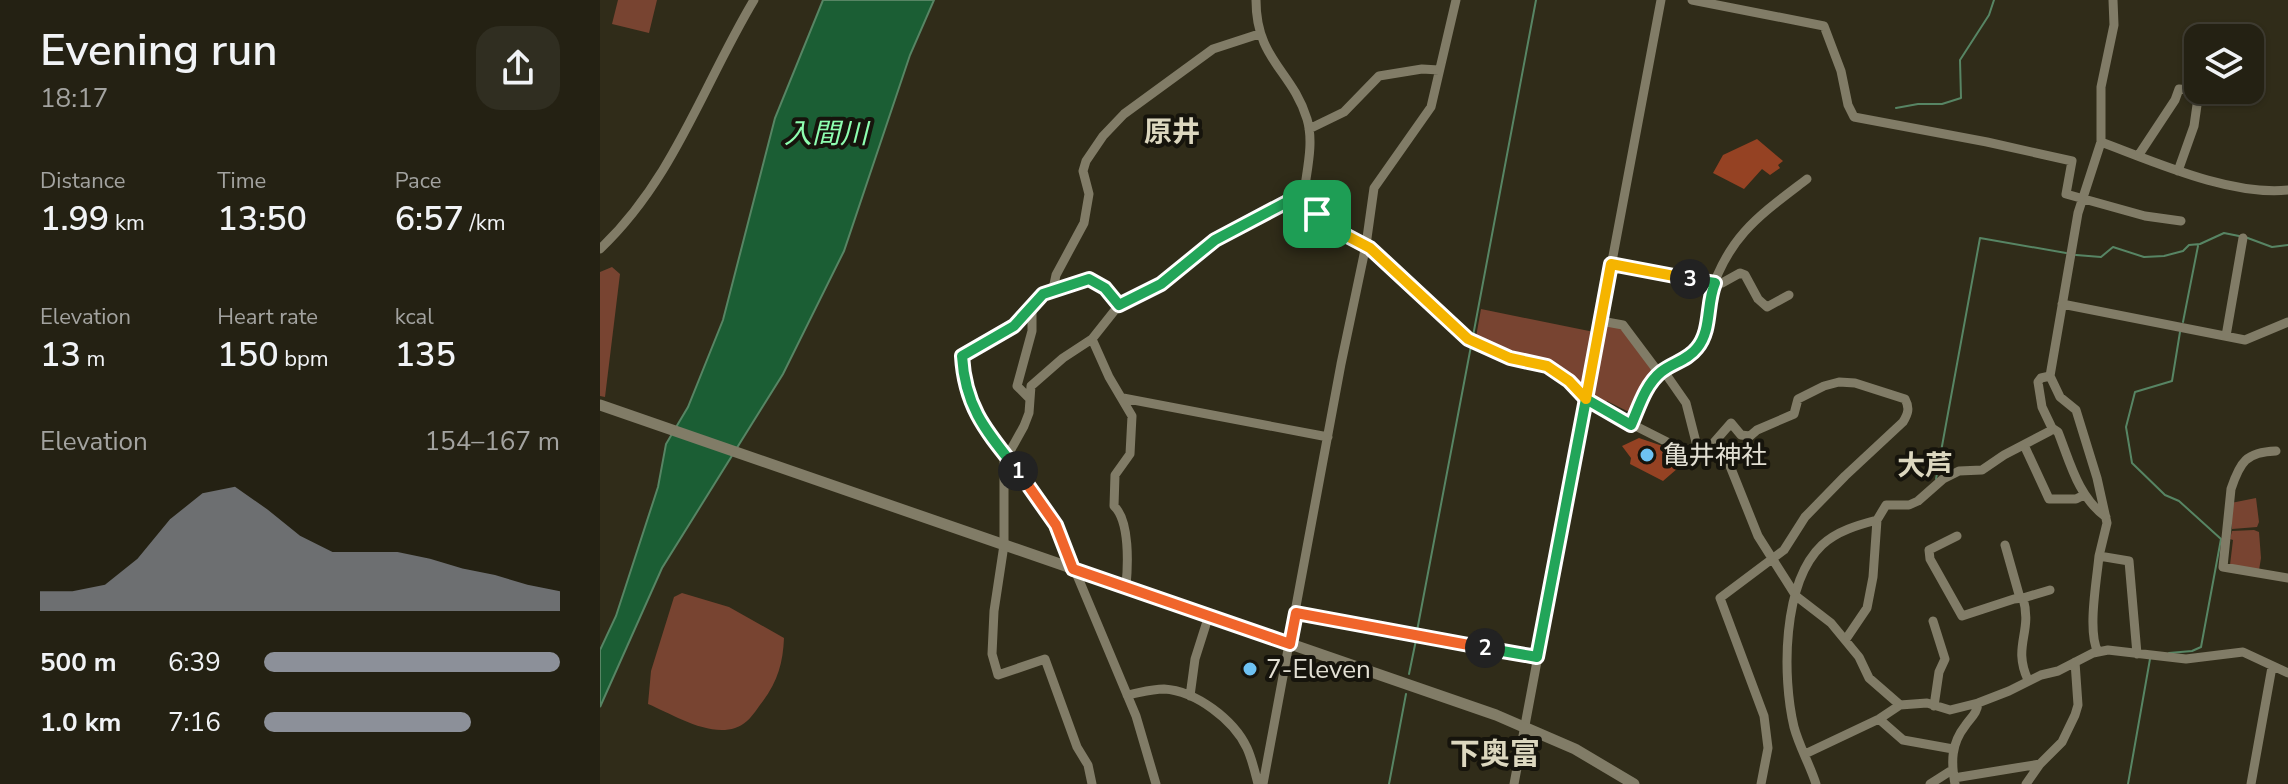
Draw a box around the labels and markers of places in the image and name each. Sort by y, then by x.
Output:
pin [1283,180,1351,248]
pin: 3 [1670,259,1710,299]
place label: 亀井神社 [1663,438,1767,473]
marker: 亀井神社 [1638,446,1656,464]
pin: 1 [998,451,1038,491]
pin: 2 [1465,628,1505,668]
place label: 7-Eleven [1266,652,1371,687]
marker: 7-Eleven [1241,660,1259,678]

